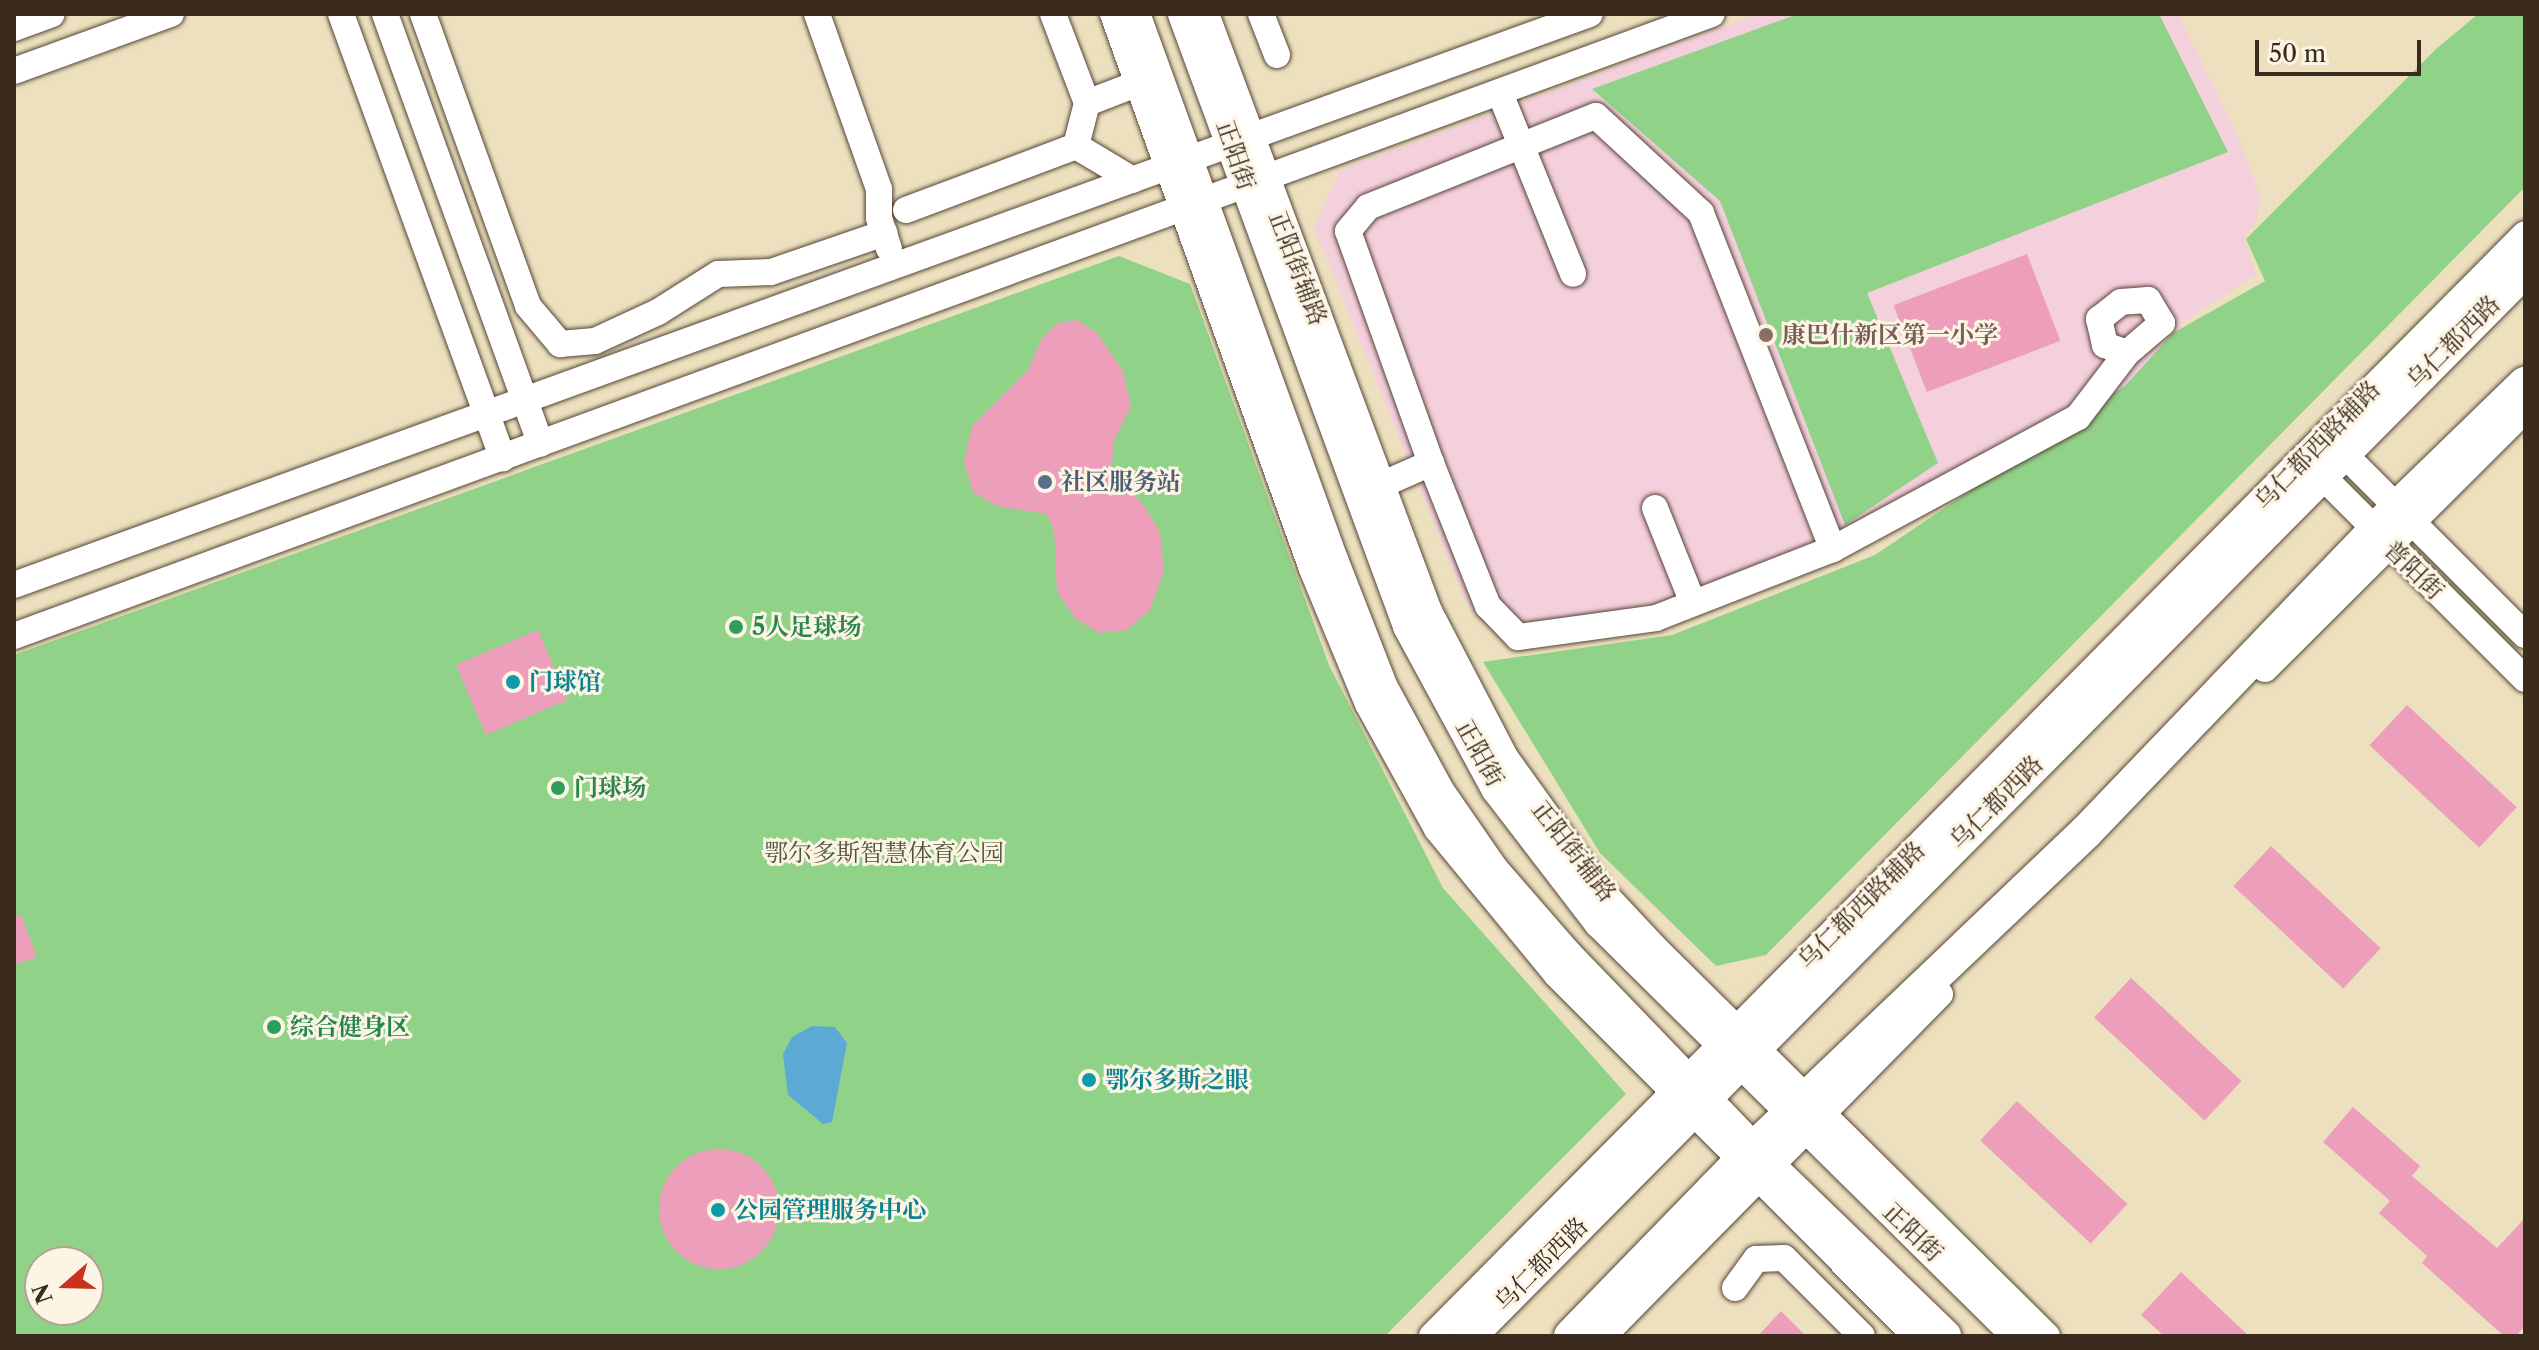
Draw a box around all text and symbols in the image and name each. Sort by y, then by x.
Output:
scale bar [2259,24,2425,74]
text: 50 m [2269,39,2326,68]
street label: 正阳街 [1211,116,1261,194]
street label: 正阳街辅路 [1263,207,1333,329]
street label: 乌仁都西路 [2400,289,2506,395]
place label: 康巴什新区第一小学 [1782,321,1998,349]
marker: 康巴什新区第一小学 [1757,326,1775,344]
street label: 乌仁都西路辅路 [2248,375,2386,515]
place label: 社区服务站 [1061,468,1181,496]
marker: 社区服务站 [1036,473,1054,491]
street label: 普阳街 [2378,535,2450,605]
place label: 5人足球场 [752,613,861,641]
marker: 5人足球场 [727,618,745,636]
place label: 门球馆 [529,668,601,696]
marker: 门球馆 [504,673,522,691]
street label: 正阳街 [1450,715,1510,791]
street label: 乌仁都西路 [1943,749,2049,855]
place label: 门球场 [574,774,646,802]
marker: 门球场 [549,779,567,797]
street label: 正阳街辅路 [1526,795,1622,907]
street label: 乌仁都西路辅路 [1791,835,1931,975]
park label: 鄂尔多斯智慧体育公园 [764,839,1004,867]
place label: 综合健身区 [290,1013,410,1041]
marker: 综合健身区 [265,1018,283,1036]
place label: 鄂尔多斯之眼 [1105,1066,1249,1094]
marker: 鄂尔多斯之眼 [1080,1071,1098,1089]
place label: 公园管理服务中心 [734,1196,926,1224]
street label: 正阳街 [1877,1197,1949,1267]
marker: 公园管理服务中心 [709,1201,727,1219]
street label: 乌仁都西路 [1488,1211,1594,1317]
north arrow [24,1246,104,1326]
text: N [27,1280,59,1307]

